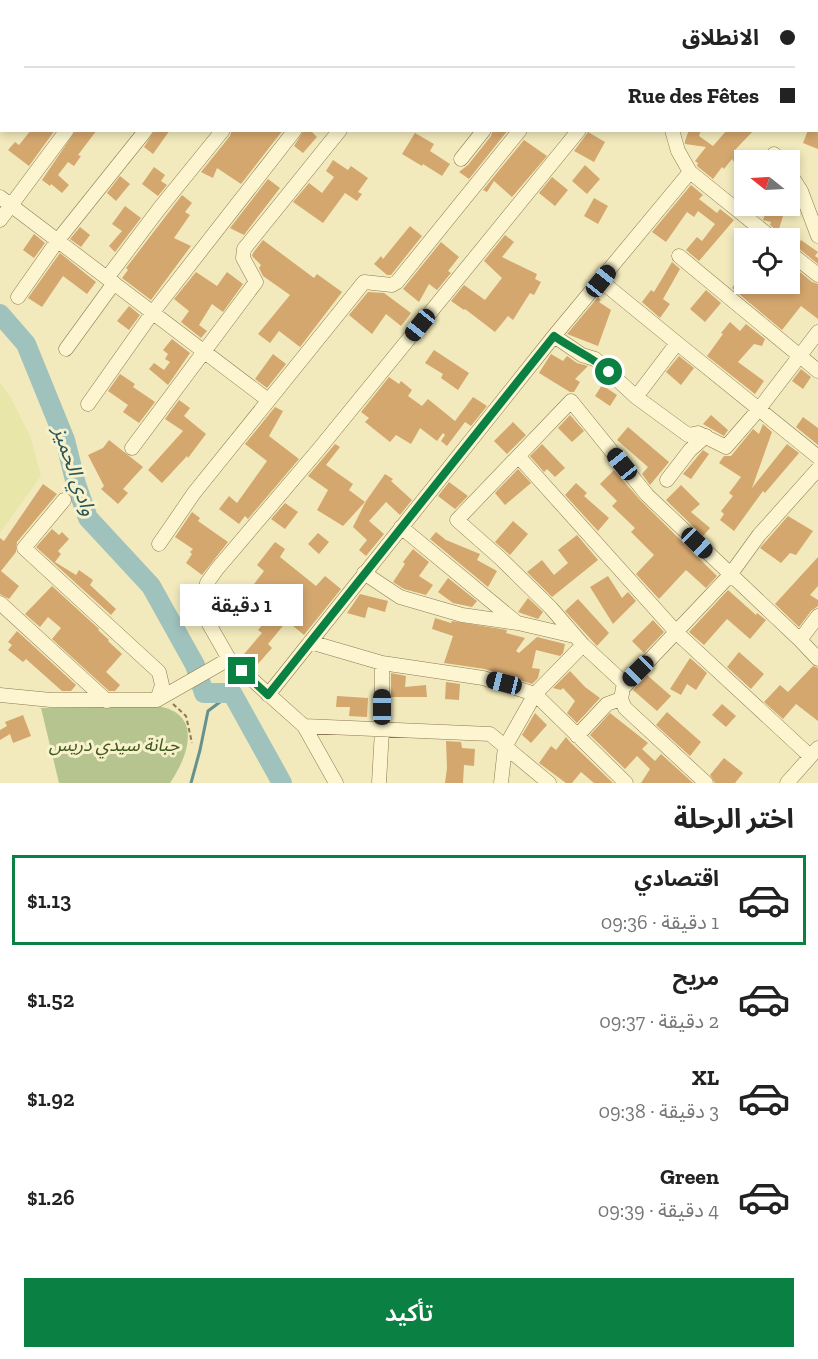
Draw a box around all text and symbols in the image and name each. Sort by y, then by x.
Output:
text: الانطلاق [682,24,759,51]
text: Rue des Fêtes [628,82,759,109]
north arrow [734,150,800,216]
map controls [734,150,800,294]
button: locate [734,228,800,294]
car [583,261,619,301]
car [402,305,438,345]
route start [595,358,622,385]
water label: وادي الحميز [45,421,101,520]
car [604,444,640,484]
car [678,524,716,562]
callout: 1 دقيقة [180,584,304,626]
text: 1 دقيقة [211,593,272,617]
car [619,652,657,690]
route end [228,657,255,684]
car [484,670,524,696]
car [373,689,391,725]
park label: جبانة سيدي دريس [49,734,180,759]
text: اختر الرحلة [674,803,794,835]
text: اقتصادي [634,865,719,892]
icon: car [737,873,791,927]
text: $1.13 [27,887,71,914]
text: 1 دقيقة · 09:36 [601,910,719,934]
text: مريح [673,964,719,991]
icon: car [737,972,791,1026]
text: $1.52 [27,986,74,1013]
text: 2 دقيقة · 09:37 [599,1009,719,1033]
text: XL [692,1064,719,1091]
icon: car [737,1071,791,1125]
text: $1.92 [27,1085,75,1112]
text: 3 دقيقة · 09:38 [598,1099,719,1123]
text: Green [660,1163,719,1190]
icon: car [737,1170,791,1224]
text: $1.26 [27,1184,75,1211]
text: 4 دقيقة · 09:39 [598,1198,719,1222]
button: تأكيد [24,1278,794,1347]

